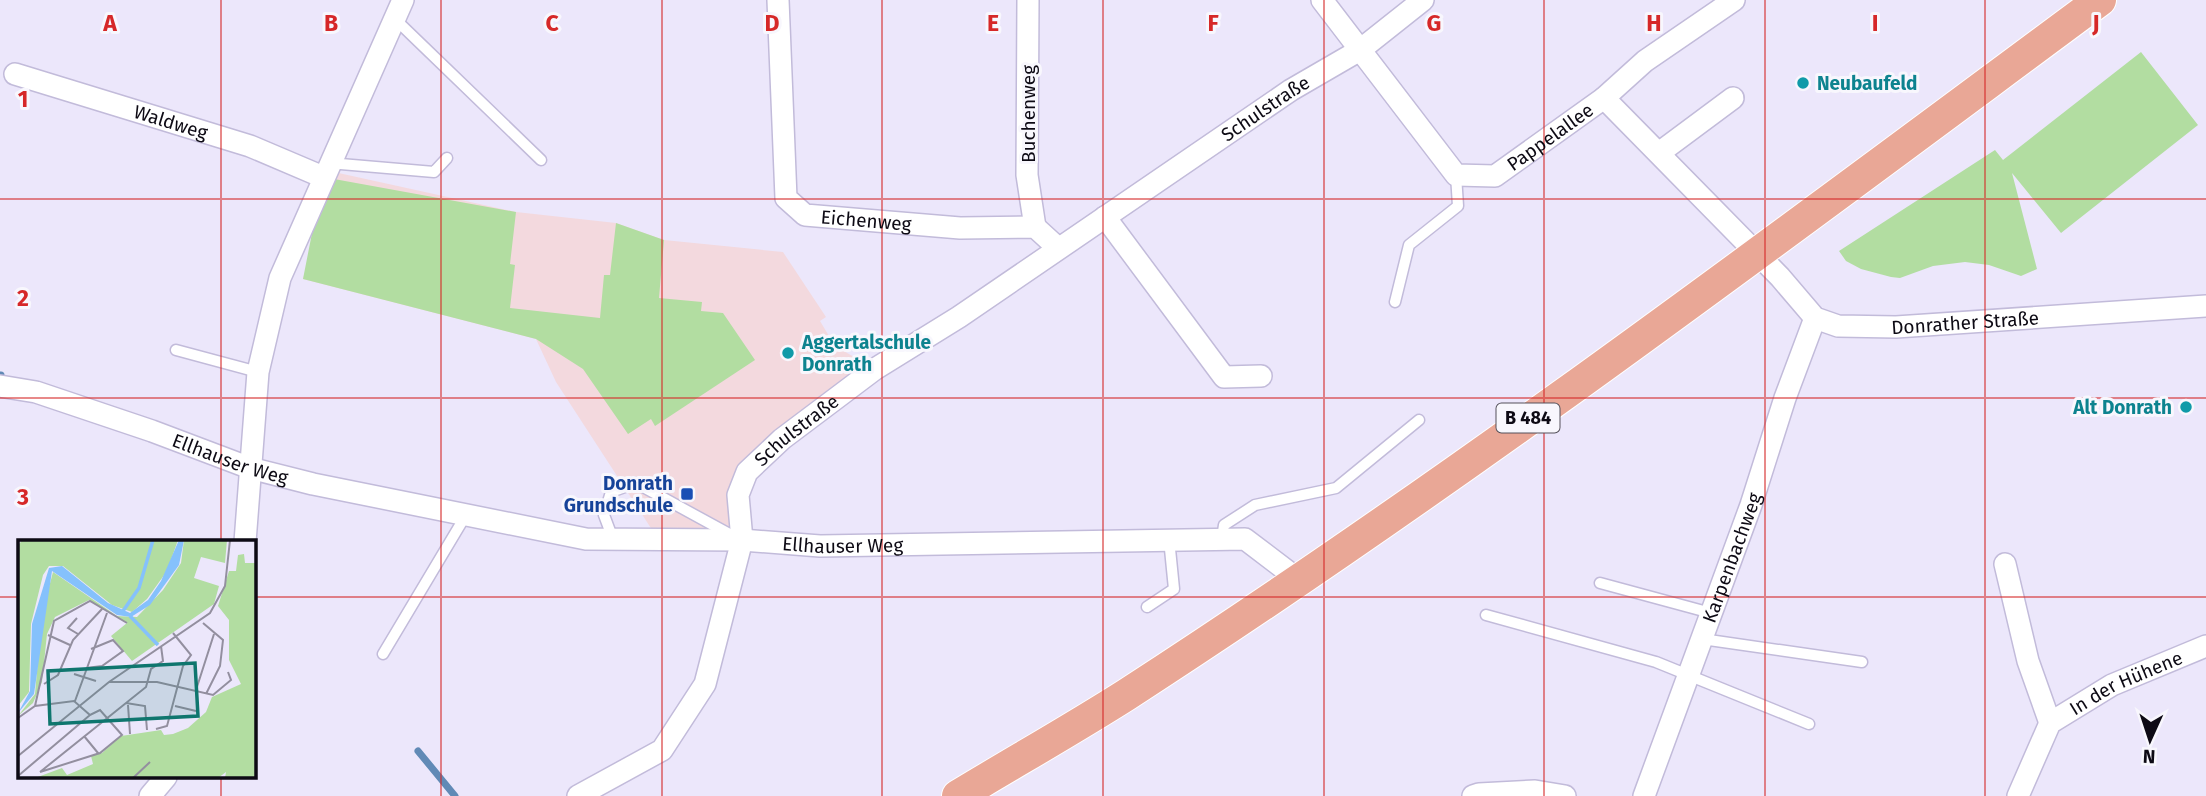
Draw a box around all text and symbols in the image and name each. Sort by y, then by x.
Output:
text: A [102,9,117,37]
text: B [324,9,338,37]
text: C [545,9,559,37]
text: D [765,9,780,37]
text: E [987,9,999,37]
text: F [1207,9,1219,37]
text: G [1427,9,1441,37]
text: H [1646,9,1662,37]
text: I [1872,9,1878,37]
text: J [2091,9,2100,37]
street label: Buchenweg [1017,65,1040,163]
street label: Schulstraße [1217,71,1314,146]
place label: Neubaufeld [1817,72,1917,95]
marker: Neubaufeld [1795,75,1811,91]
text: 1 [18,85,28,113]
street label: Pappelallee [1503,98,1598,176]
street label: Waldweg [131,100,211,144]
street label: Eichenweg [820,205,913,236]
text: 2 [17,284,29,312]
street label: Donrather Straße [1890,306,2040,339]
place label: Aggertalschule Donrath [801,331,931,376]
marker: Aggertalschule Donrath [780,345,796,361]
street label: Schulstraße [750,390,843,471]
place label: Alt Donrath [2072,396,2172,419]
marker: Alt Donrath [2178,399,2194,415]
road number: B 484 [1496,404,1560,432]
street label: Ellhauser Weg [169,429,291,489]
place label: Donrath Grundschule [564,472,673,517]
text: 3 [16,483,29,511]
marker: Donrath Grundschule [679,486,695,502]
street label: Karpenbachweg [1698,490,1766,626]
street label: Ellhauser Weg [781,532,904,558]
inset map [18,540,256,778]
street label: In der Hühene [2065,646,2186,720]
north arrow [2115,705,2185,775]
text: N [2142,745,2156,768]

